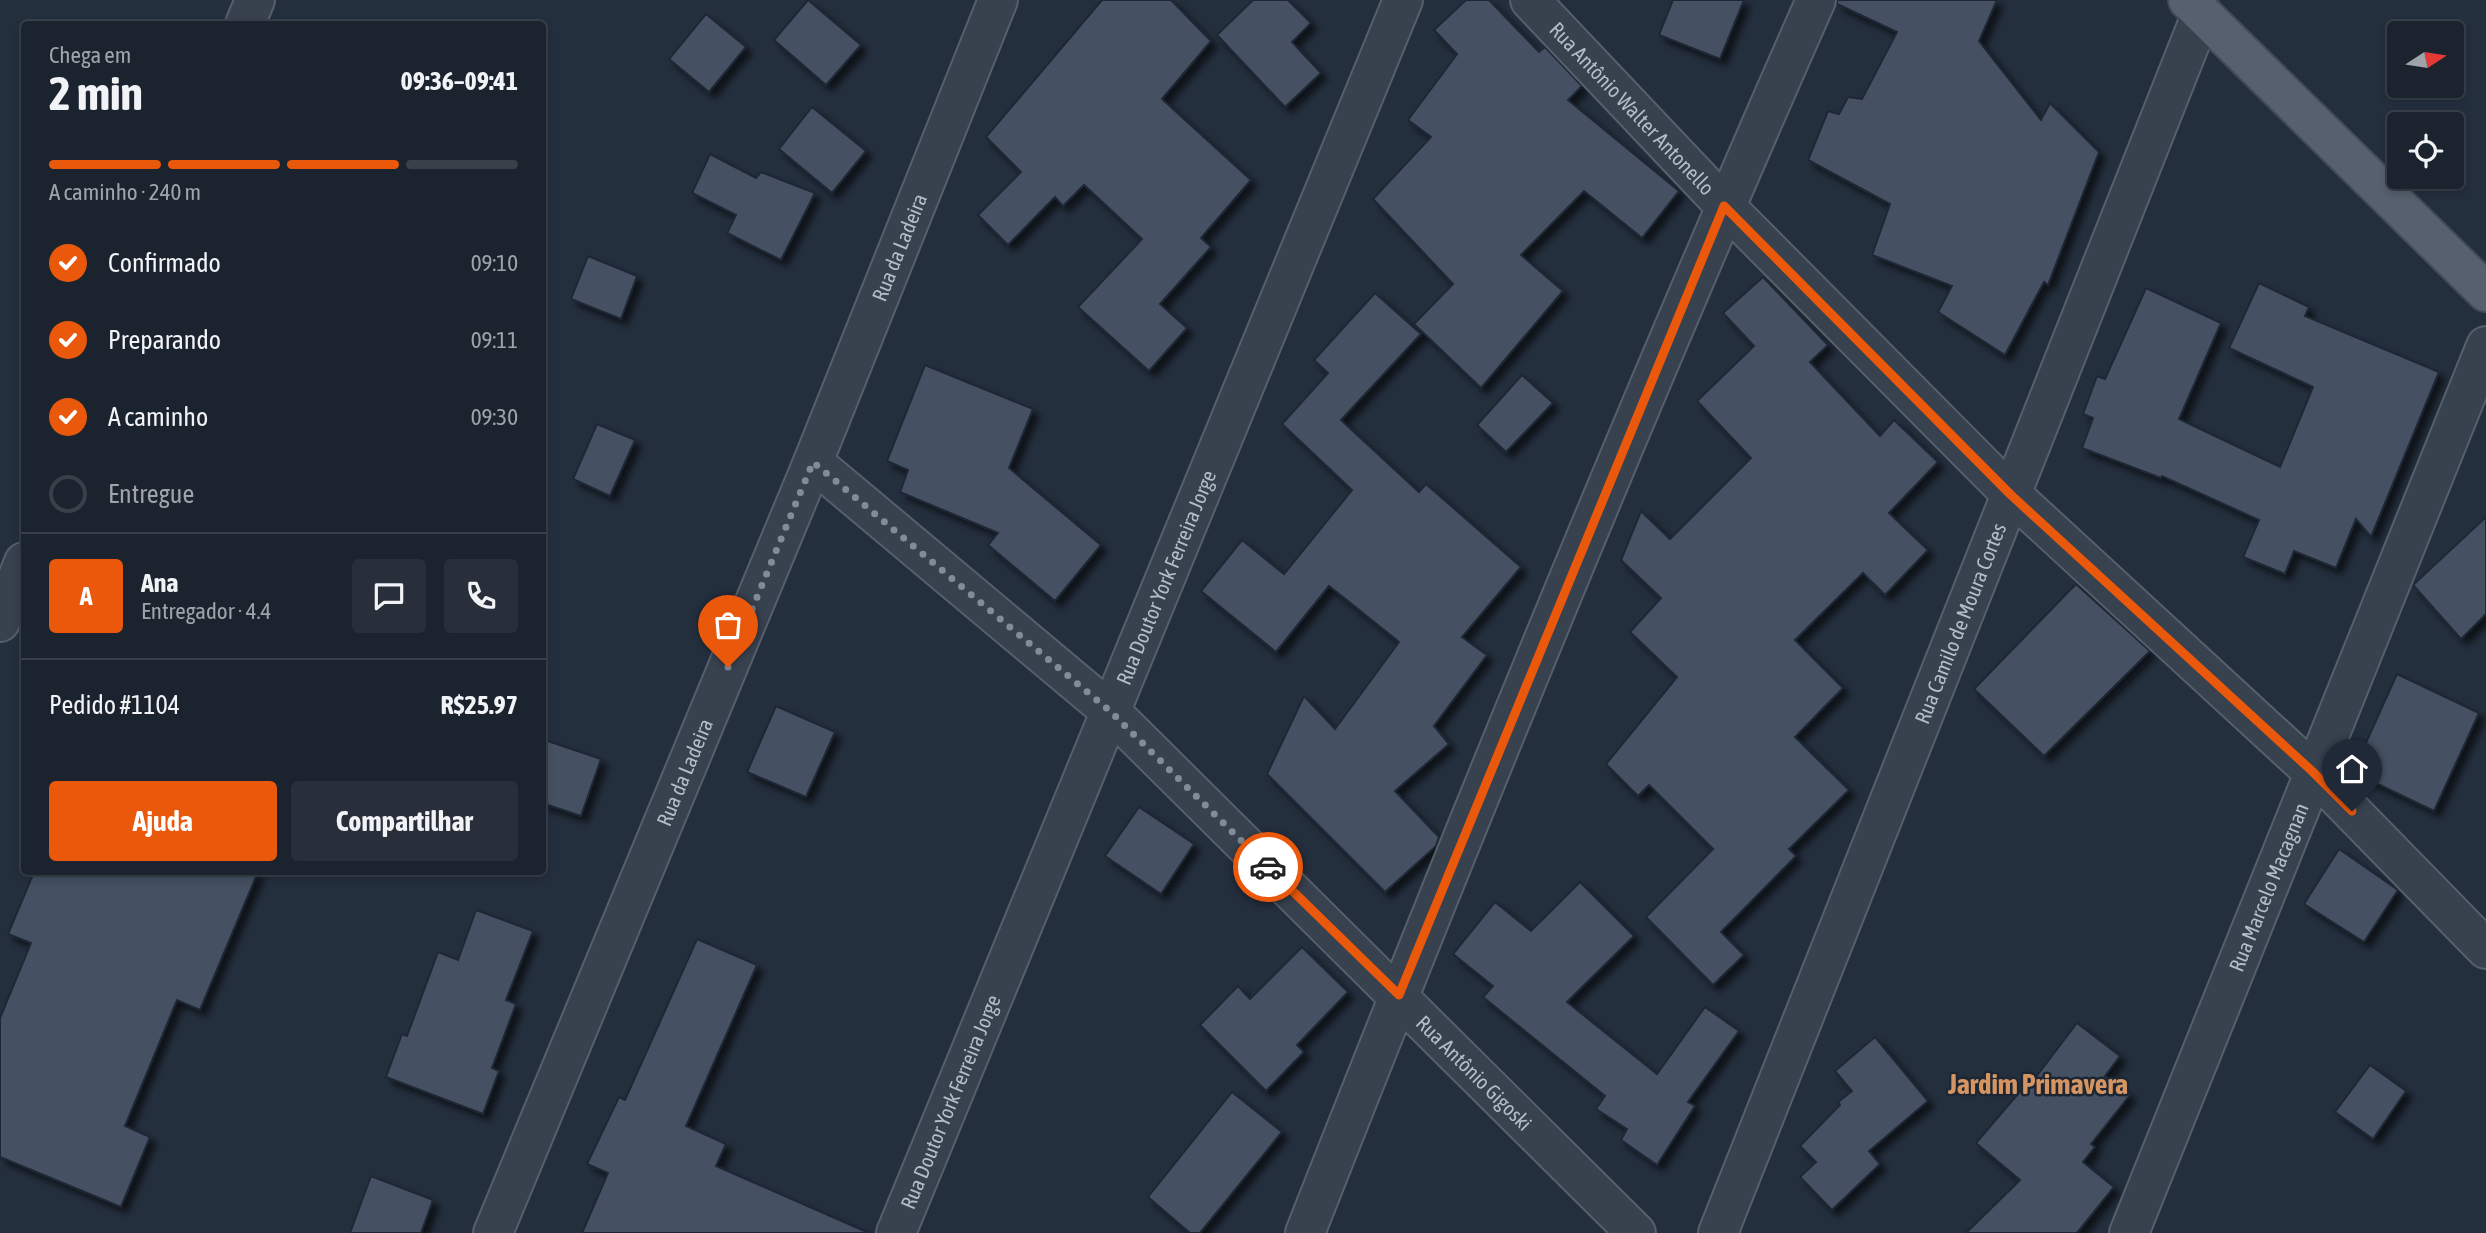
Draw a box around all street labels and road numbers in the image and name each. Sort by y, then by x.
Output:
street label: Rua Antônio Walter Antonello [1545,17,1720,199]
street label: Rua da Ladeira [867,190,931,305]
street label: Rua Doutor York Ferreira Jorge [1111,467,1220,688]
street label: Rua Camilo de Moura Cortes [1909,519,2010,727]
street label: Rua da Ladeira [651,715,717,829]
street label: Rua Marcelo Macagnan [2224,799,2313,975]
street label: Rua Doutor York Ferreira Jorge [895,991,1005,1212]
street label: Rua Antônio Gigoski [1412,1010,1537,1135]

